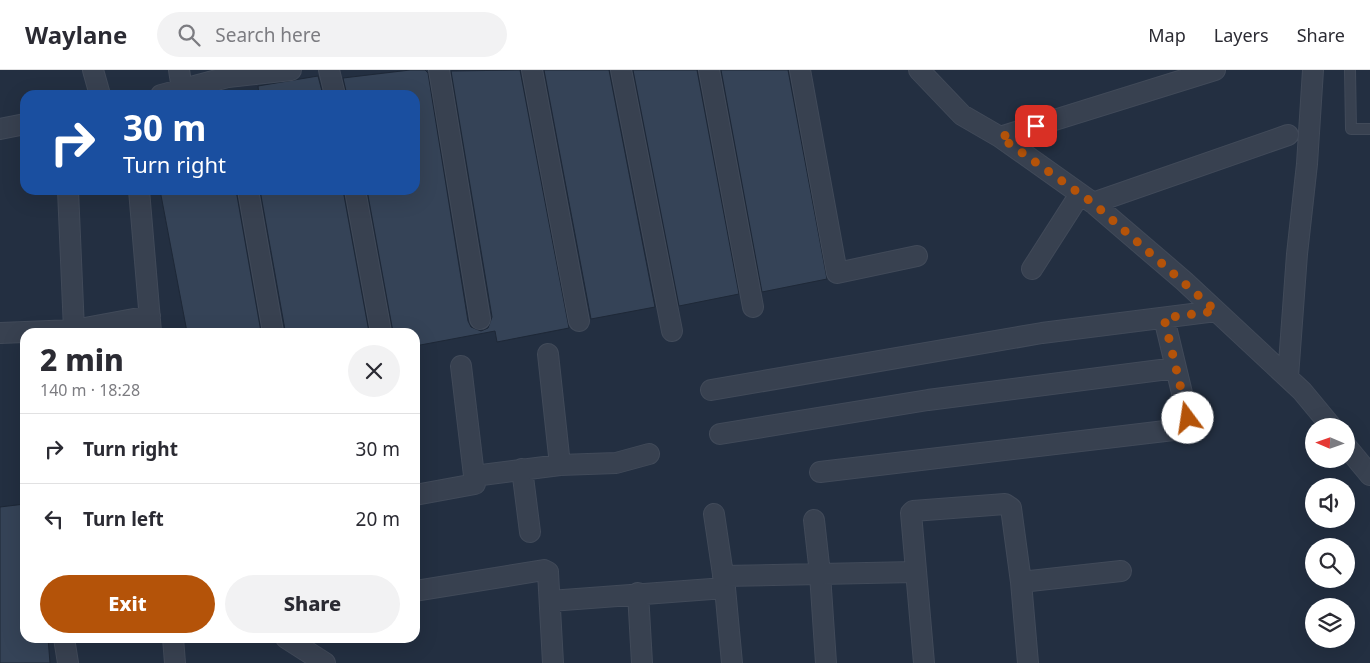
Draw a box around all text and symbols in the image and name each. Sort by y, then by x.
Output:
search box [157,12,507,57]
text: Waylane [25,18,127,51]
icon: search [175,21,203,49]
text: Search here [215,22,321,48]
text: Map [1148,23,1186,47]
text: Layers [1214,23,1269,47]
text: Share [1297,23,1345,47]
text: 30 m [123,104,206,151]
pin [1015,105,1057,147]
icon: right [40,110,105,175]
icon: arrive [1022,112,1050,140]
text: Turn right [123,149,226,179]
text: 2 min [40,339,124,380]
button: close [348,345,400,397]
text: 140 m · 18:28 [40,379,140,401]
position arrow [1161,391,1213,443]
north arrow [1305,418,1355,468]
map controls [1305,418,1355,648]
icon: right [40,435,68,463]
text: Turn right [83,436,178,462]
text: 30 m [356,436,400,462]
button: sound [1305,478,1355,528]
icon: left [40,505,68,533]
text: Turn left [83,506,164,532]
text: 20 m [356,506,400,532]
button: search [1305,538,1355,588]
button: Exit [40,575,215,633]
button: Share [225,575,400,633]
button: layers [1305,598,1355,648]

